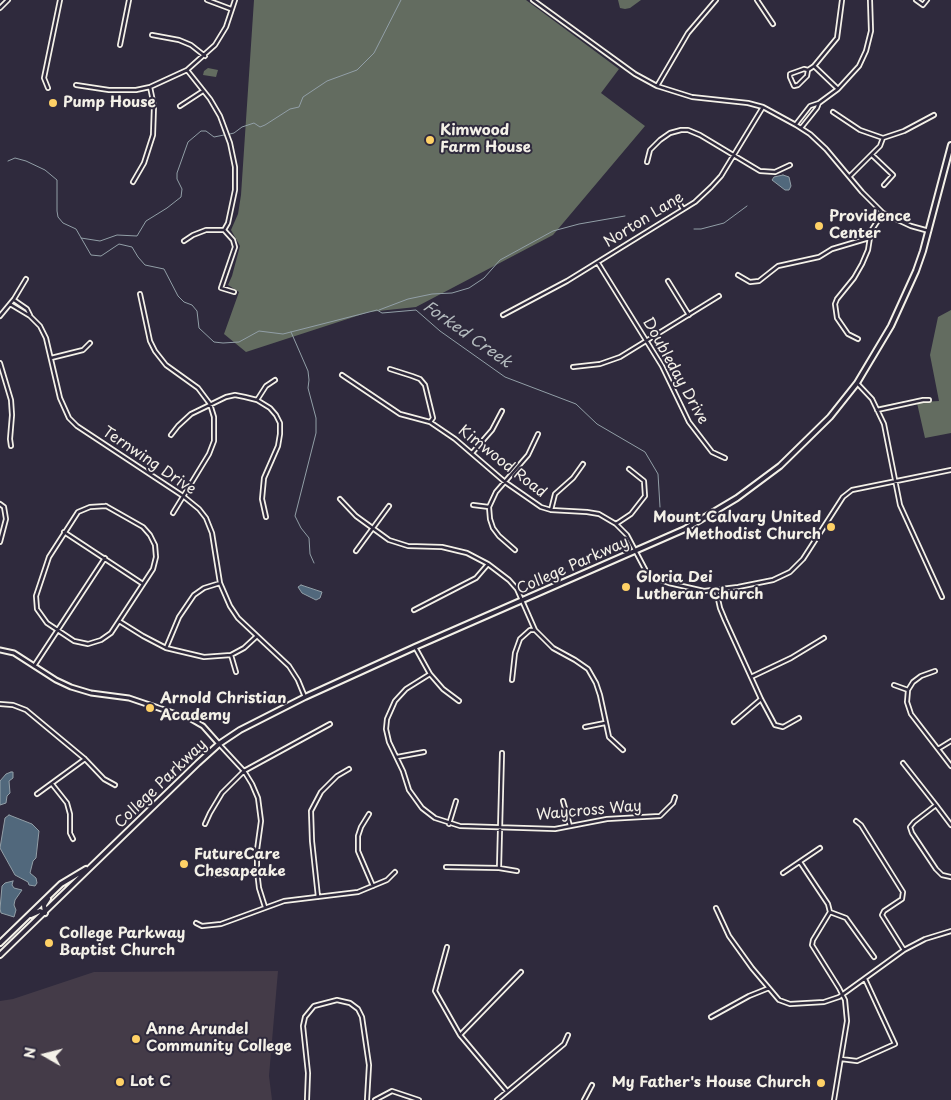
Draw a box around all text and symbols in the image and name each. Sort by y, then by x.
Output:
place label: Pump House [63,94,156,112]
marker: Pump House [47,97,59,109]
place label: Kimwood Farm House [440,122,531,157]
marker: Kimwood Farm House [424,134,436,146]
street label: Norton Lane [601,188,687,252]
place label: Providence Center [829,208,911,243]
marker: Providence Center [813,220,825,232]
water label: Forked Creek [419,297,515,373]
street label: Doubleday Drive [638,314,712,428]
street label: Kimwood Road [454,422,550,502]
street label: Ternwing Drive [99,423,199,499]
place label: Mount Calvary United Methodist Church [653,509,821,544]
marker: Mount Calvary United Methodist Church [825,521,837,533]
street label: College Parkway [514,533,632,599]
place label: Gloria Dei Lutheran Church [636,569,764,604]
marker: Gloria Dei Lutheran Church [620,581,632,593]
place label: Arnold Christian Academy [160,690,286,725]
marker: Arnold Christian Academy [144,702,156,714]
street label: College Parkway [111,736,211,832]
street label: Waycross Way [536,797,642,825]
place label: FutureCare Chesapeake [194,846,286,881]
marker: FutureCare Chesapeake [178,858,190,870]
place label: College Parkway Baptist Church [59,925,185,960]
marker: College Parkway Baptist Church [43,937,55,949]
place label: Anne Arundel Community College [146,1021,292,1056]
north arrow [20,1030,70,1080]
marker: Anne Arundel Community College [130,1033,142,1045]
text: N [18,1046,41,1060]
place label: Lot C [130,1073,171,1091]
place label: My Father's House Church [612,1074,811,1092]
marker: Lot C [114,1076,126,1088]
marker: My Father's House Church [815,1077,827,1089]

